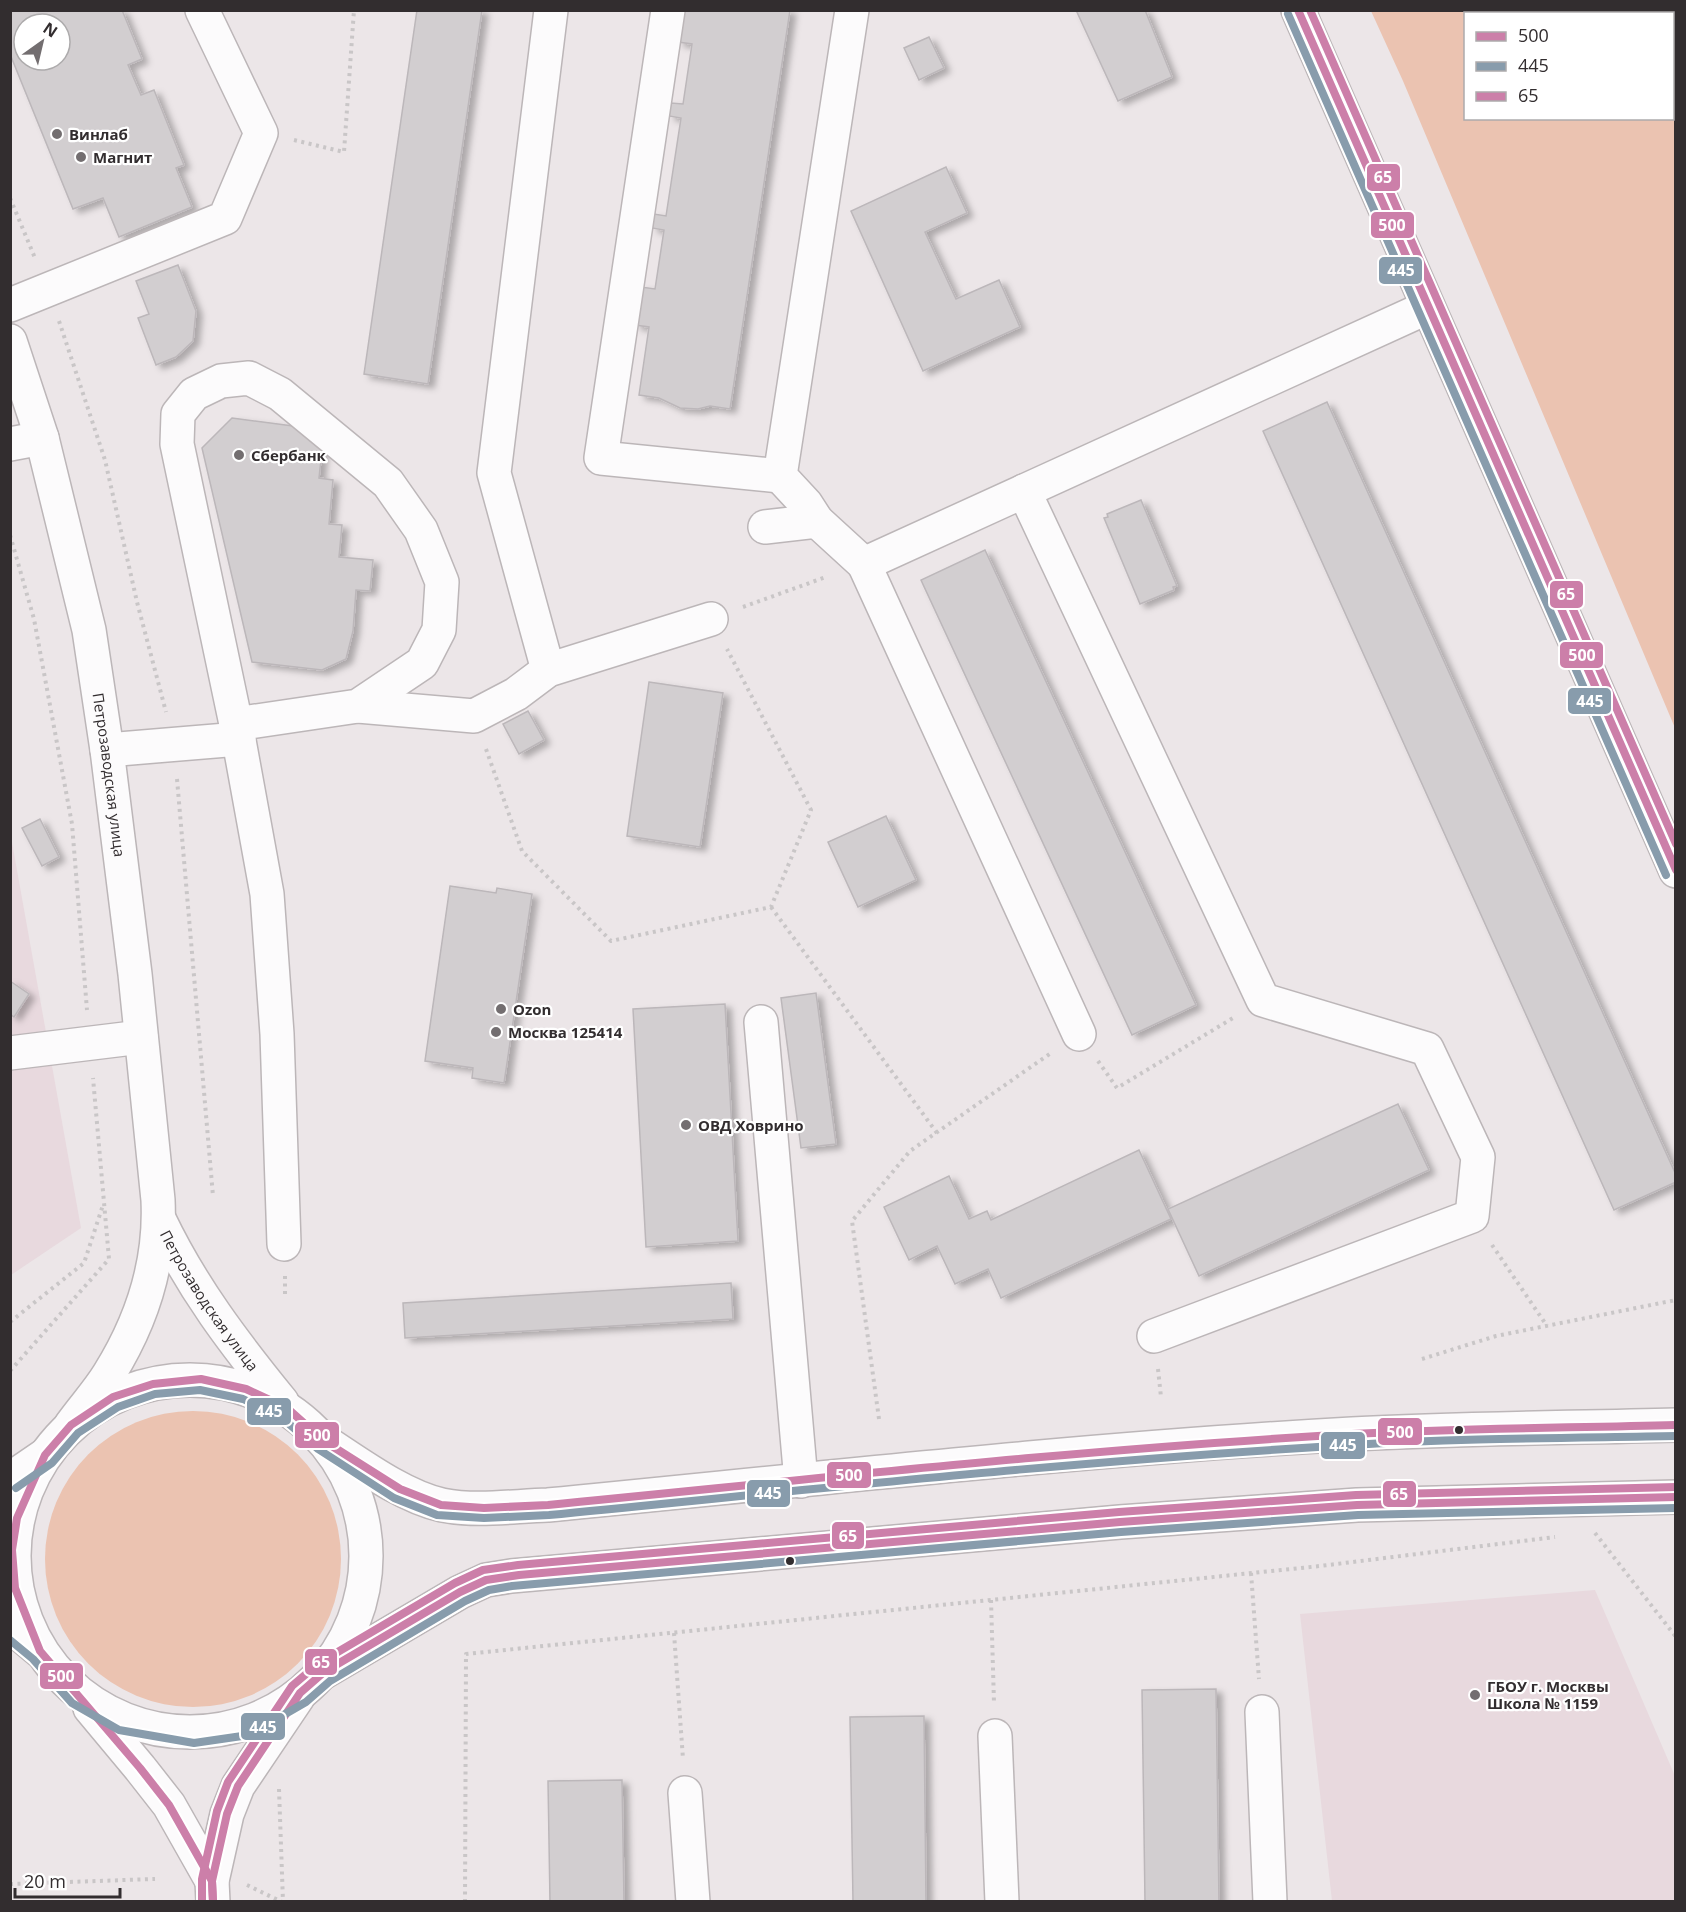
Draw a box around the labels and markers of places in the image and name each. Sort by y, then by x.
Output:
place label: Винлаб [69,124,128,144]
marker: Винлаб [50,127,64,141]
place label: Магнит [93,147,152,167]
marker: Магнит [74,150,88,164]
place label: Сбербанк [251,445,327,465]
marker: Сбербанк [232,448,246,462]
place label: Ozon [513,999,551,1019]
marker: Ozon [494,1002,508,1016]
place label: Москва 125414 [508,1022,623,1042]
marker: Москва 125414 [489,1025,503,1039]
place label: ОВД Ховрино [698,1115,804,1135]
marker: ОВД Ховрино [679,1118,693,1132]
unlabelled marker [1453,1424,1465,1436]
unlabelled marker [784,1555,796,1567]
place label: ГБОУ г. Москвы Школа № 1159 [1487,1676,1609,1713]
marker: ГБОУ г. Москвы Школа № 1159 [1468,1688,1482,1702]

